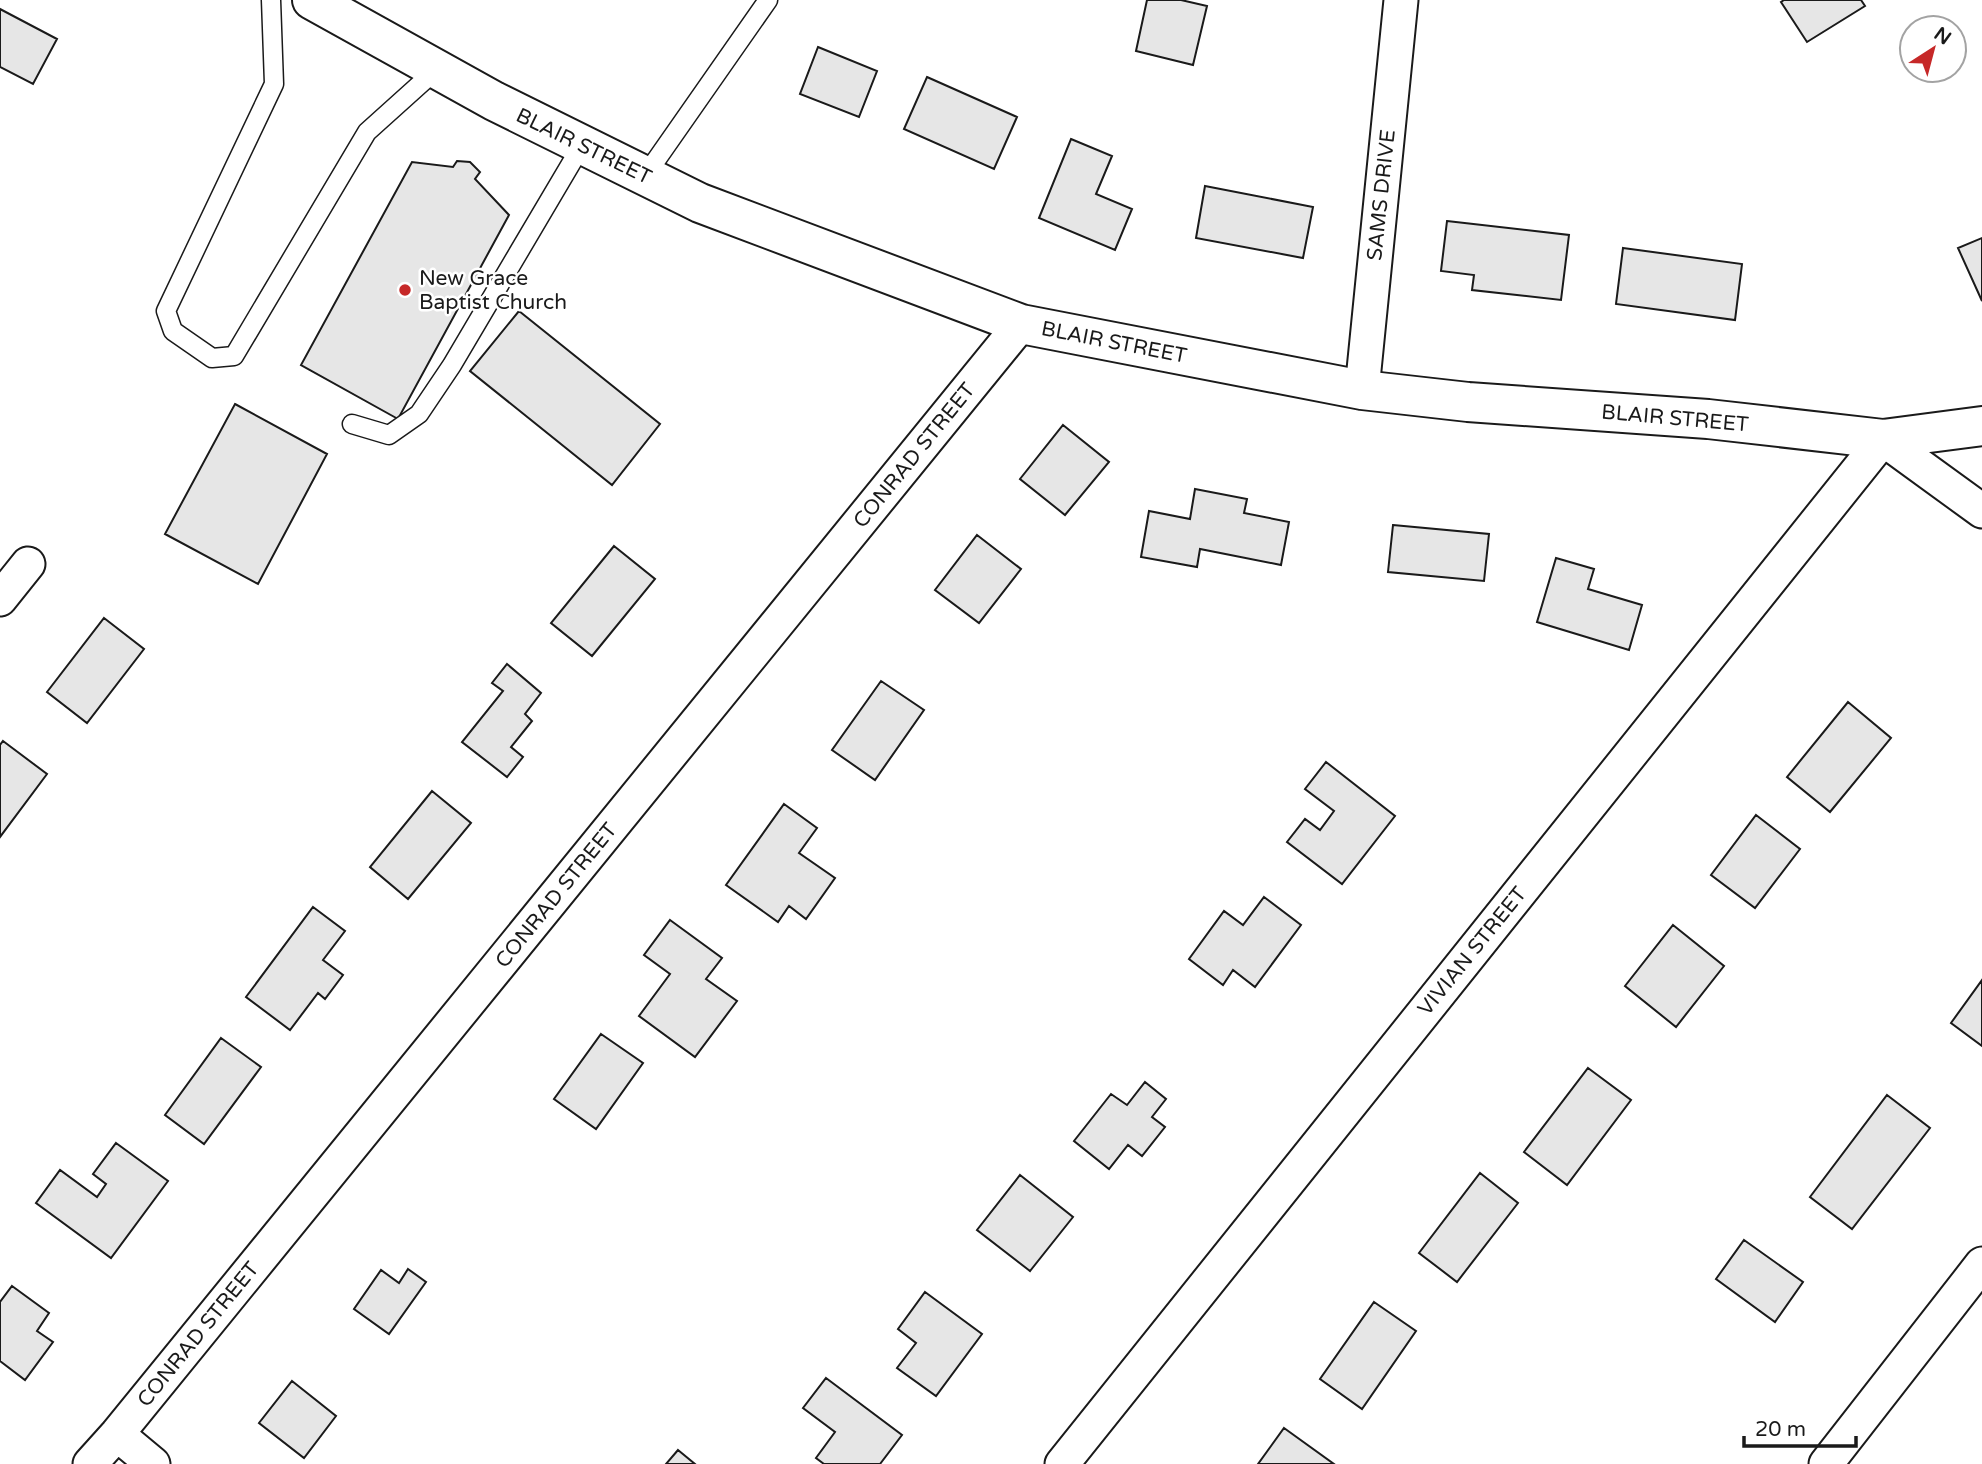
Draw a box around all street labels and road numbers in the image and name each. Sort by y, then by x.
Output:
street label: BLAIR STREET [512,103,656,190]
street label: SAMS DRIVE [1362,128,1401,262]
street label: BLAIR STREET [1039,316,1189,369]
street label: CONRAD STREET [848,378,981,533]
street label: BLAIR STREET [1600,400,1750,437]
street label: CONRAD STREET [490,818,623,973]
street label: VIVIAN STREET [1413,882,1532,1021]
street label: CONRAD STREET [132,1257,265,1412]

